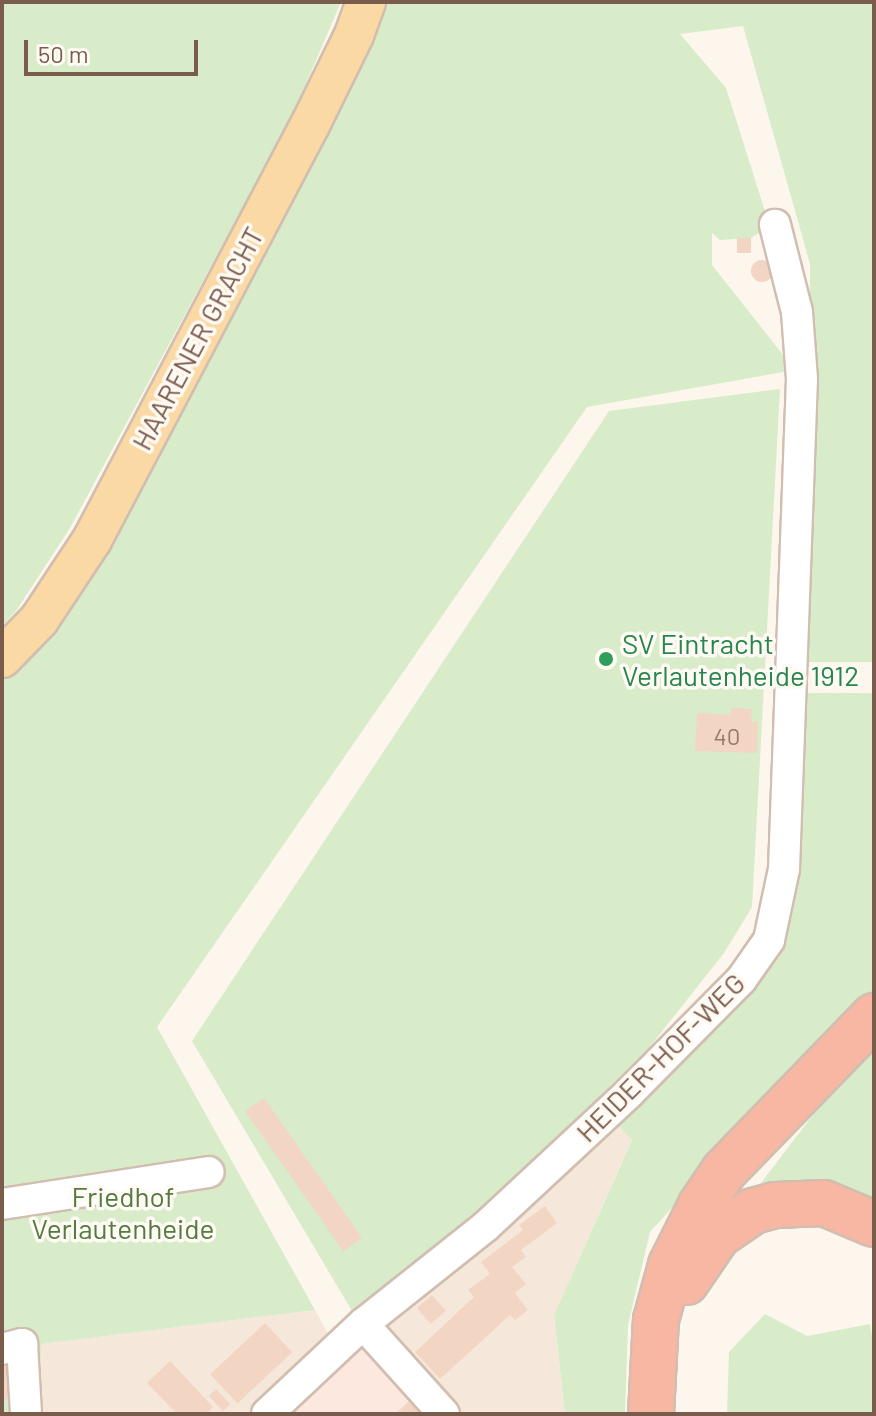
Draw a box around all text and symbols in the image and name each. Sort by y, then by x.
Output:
scale bar [28,24,202,74]
text: 50 m [38,39,89,68]
street label: HAARENER GRACHT [124,221,270,455]
place label: SV Eintracht Verlautenheide 1912 [622,626,859,692]
marker: SV Eintracht Verlautenheide 1912 [597,650,615,668]
house number: 40 [714,722,740,750]
street label: HEIDER-HOF-WEG [569,966,751,1148]
park label: Friedhof Verlautenheide [32,1179,214,1245]

